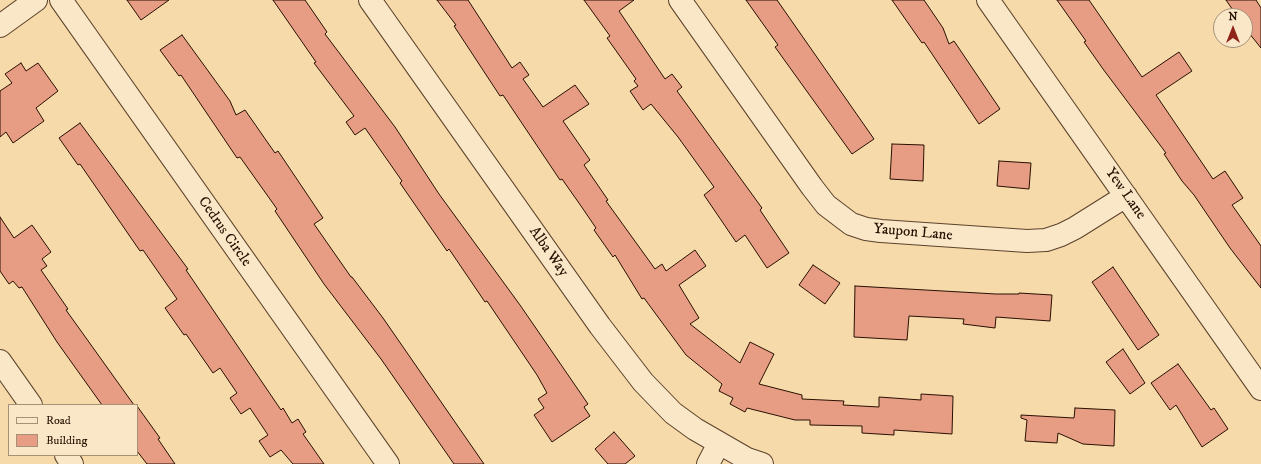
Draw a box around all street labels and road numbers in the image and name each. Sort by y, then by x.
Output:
street label: Yew Lane [1101,165,1149,223]
street label: Cedrus Circle [193,194,255,270]
street label: Yaupon Lane [873,221,953,245]
street label: Alba Way [524,224,572,280]

